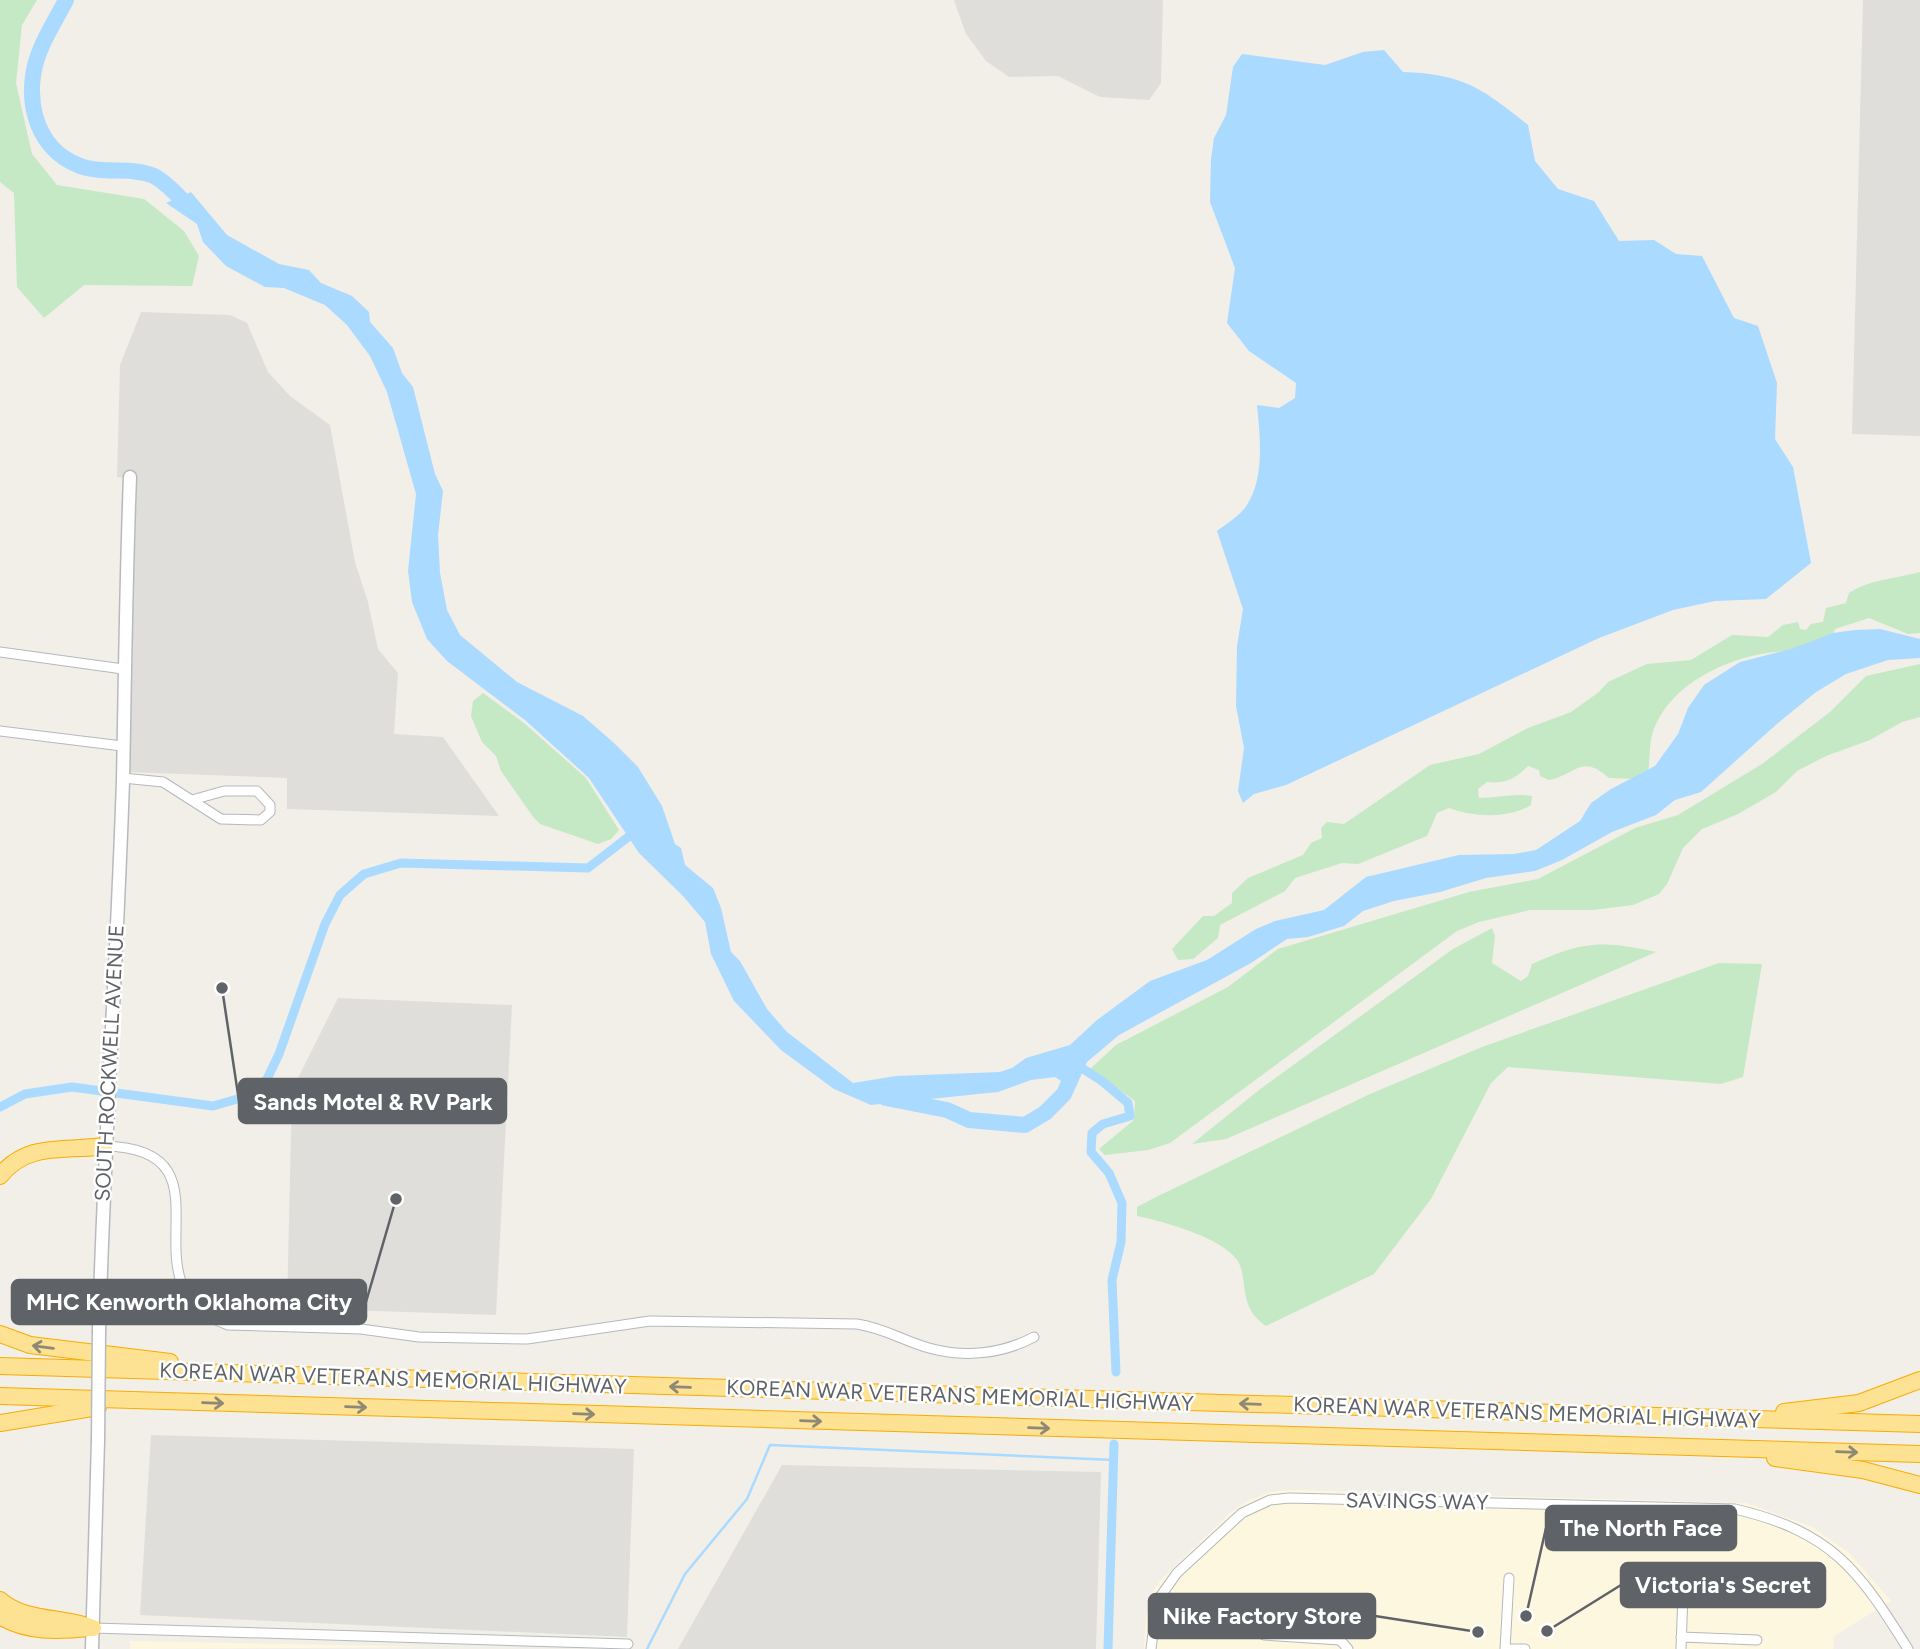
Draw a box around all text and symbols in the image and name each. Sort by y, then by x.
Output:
street label: SOUTH ROCKWELL AVENUE [89,924,129,1202]
callout: Sands Motel & RV Park [239,1079,506,1123]
text: Sands Motel & RV Park [253,1088,493,1116]
callout: MHC Kenworth Oklahoma City [12,1280,366,1324]
text: MHC Kenworth Oklahoma City [26,1288,353,1316]
one-way arrow [32,1340,55,1353]
street label: KOREAN WAR VETERANS MEMORIAL HIGHWAY [159,1357,628,1399]
street label: KOREAN WAR VETERANS MEMORIAL HIGHWAY [726,1374,1195,1416]
one-way arrow [669,1380,692,1394]
street label: KOREAN WAR VETERANS MEMORIAL HIGHWAY [1293,1391,1762,1433]
one-way arrow [202,1396,225,1410]
one-way arrow [1239,1397,1262,1410]
one-way arrow [345,1401,368,1414]
one-way arrow [572,1407,595,1421]
one-way arrow [799,1414,822,1427]
one-way arrow [1027,1421,1050,1434]
one-way arrow [1835,1445,1858,1458]
street label: SAVINGS WAY [1345,1487,1489,1515]
callout: The North Face [1546,1506,1736,1550]
text: The North Face [1560,1514,1723,1542]
callout: Victoria's Secret [1621,1563,1825,1607]
text: Victoria's Secret [1635,1571,1811,1599]
callout: Nike Factory Store [1149,1594,1375,1638]
text: Nike Factory Store [1163,1602,1362,1630]

